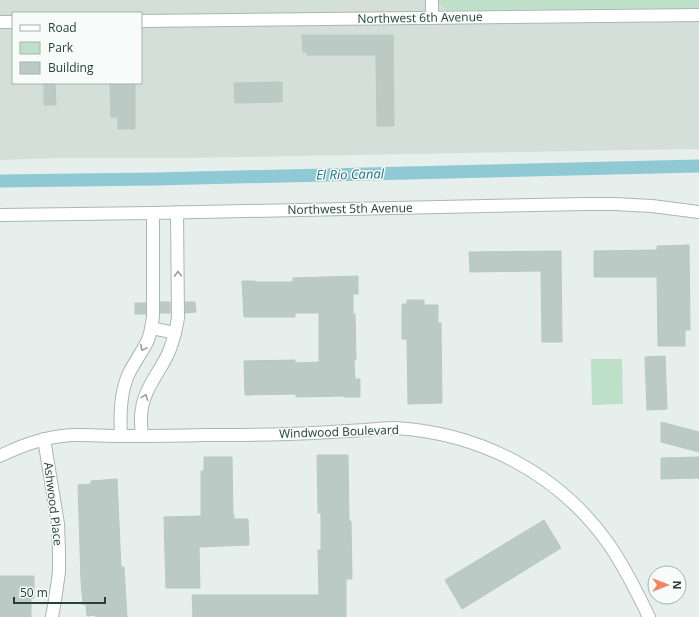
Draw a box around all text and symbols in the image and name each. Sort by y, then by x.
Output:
street label: Northwest 6th Avenue [357,8,483,27]
legend [12,12,142,84]
text: Road [48,19,77,36]
text: Park [48,39,74,56]
text: Building [48,59,94,76]
water label: El Rio Canal [316,164,385,184]
street label: Northwest 5th Avenue [287,199,413,218]
one-way arrow [174,271,182,277]
one-way arrow [140,344,148,351]
one-way arrow [141,394,149,401]
street label: Windwood Boulevard [279,421,399,442]
street label: Ashwood Place [40,461,67,547]
north arrow [647,565,687,605]
scale bar [14,579,105,605]
text: N [670,581,685,589]
text: 50 m [20,584,48,601]

